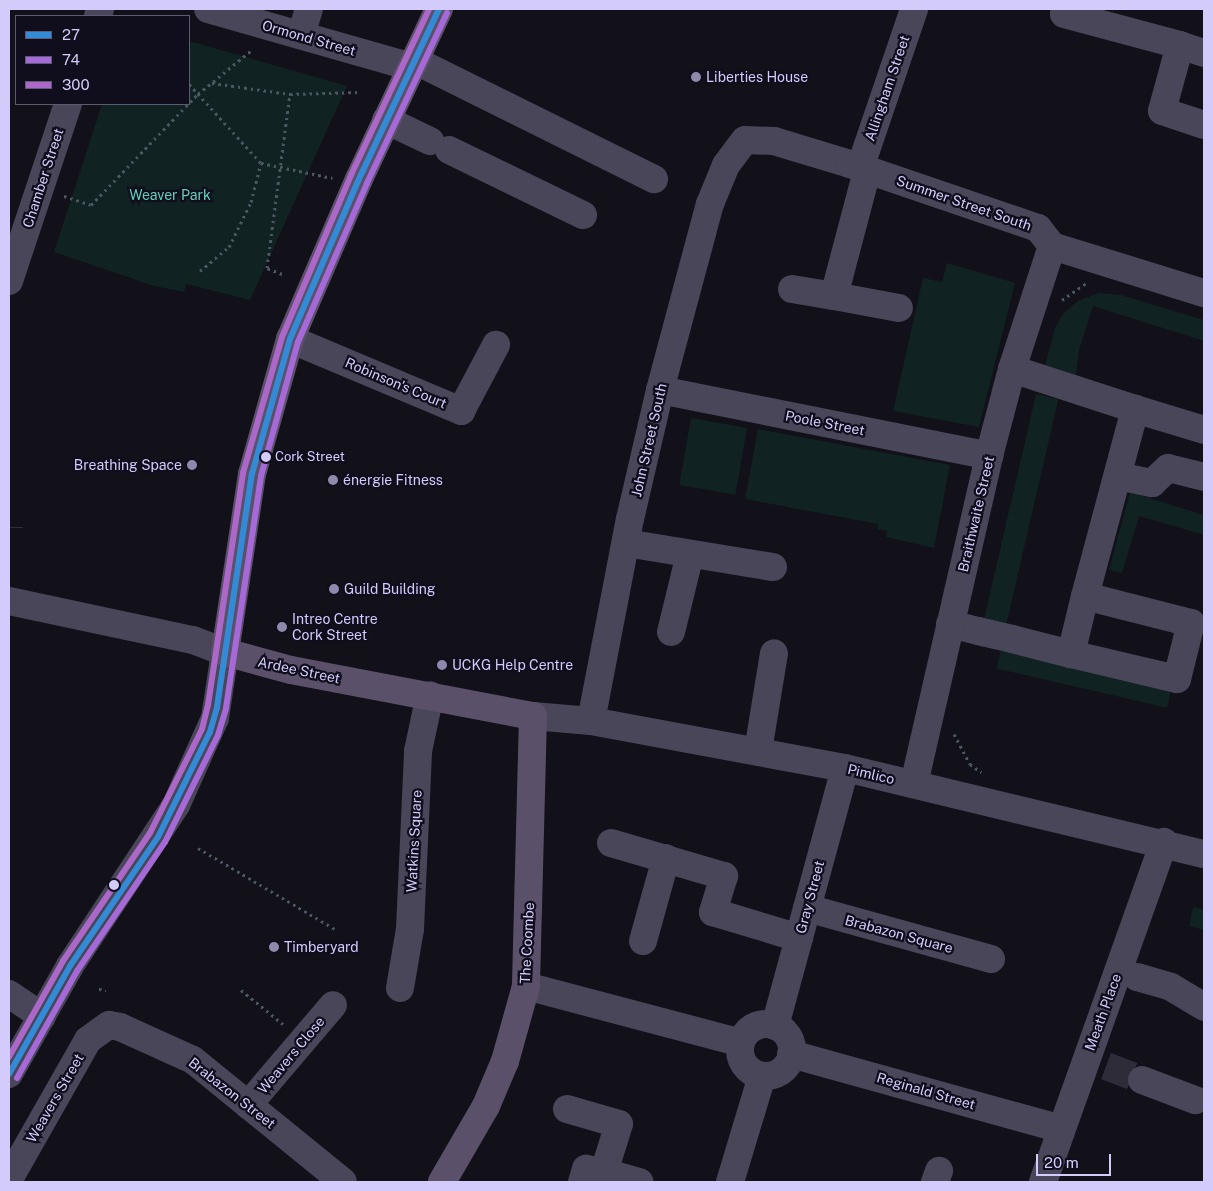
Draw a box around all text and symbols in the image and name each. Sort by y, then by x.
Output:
legend [15,15,190,105]
street label: Ormond Street [260,17,358,59]
text: 27 [62,26,80,43]
street label: Allingham Street [861,33,913,143]
text: 74 [62,51,80,68]
place label: Liberties House [706,69,808,85]
marker: Liberties House [690,71,702,83]
text: 300 [62,76,90,93]
street label: Chamber Street [19,126,67,230]
street label: Summer Street South [894,172,1034,234]
park label: Weaver Park [129,187,211,203]
street label: Robinson's Court [343,354,449,412]
street label: John Street South [628,382,670,498]
street label: Poole Street [784,407,866,439]
place label: Cork Street [275,449,345,465]
marker: Cork Street [261,452,271,462]
street label: Braithwaite Street [954,454,998,574]
place label: Breathing Space [74,457,182,473]
marker: Breathing Space [186,459,198,471]
place label: énergie Fitness [343,472,443,488]
marker: énergie Fitness [327,474,339,486]
place label: Guild Building [344,581,436,597]
marker: Guild Building [328,583,340,595]
place label: Intreo Centre Cork Street [292,611,378,644]
marker: Intreo Centre Cork Street [276,621,288,633]
street label: Ardee Street [256,653,342,687]
place label: UCKG Help Centre [452,657,573,673]
marker: UCKG Help Centre [436,659,448,671]
street label: Pimlico [846,760,896,788]
street label: Watkins Square [403,789,425,893]
street label: Gray Street [792,859,828,935]
unlabelled marker [109,880,119,890]
street label: The Coombe [516,902,538,984]
street label: Brabazon Square [843,911,955,957]
place label: Timberyard [284,939,359,955]
marker: Timberyard [268,941,280,953]
street label: Meath Place [1081,971,1125,1053]
street label: Weavers Close [254,1013,328,1097]
street label: Weavers Street [23,1051,87,1145]
street label: Brabazon Street [185,1054,279,1132]
street label: Reginald Street [875,1069,977,1113]
scale bar [1038,1144,1113,1176]
text: 20 m [1044,1154,1079,1171]

